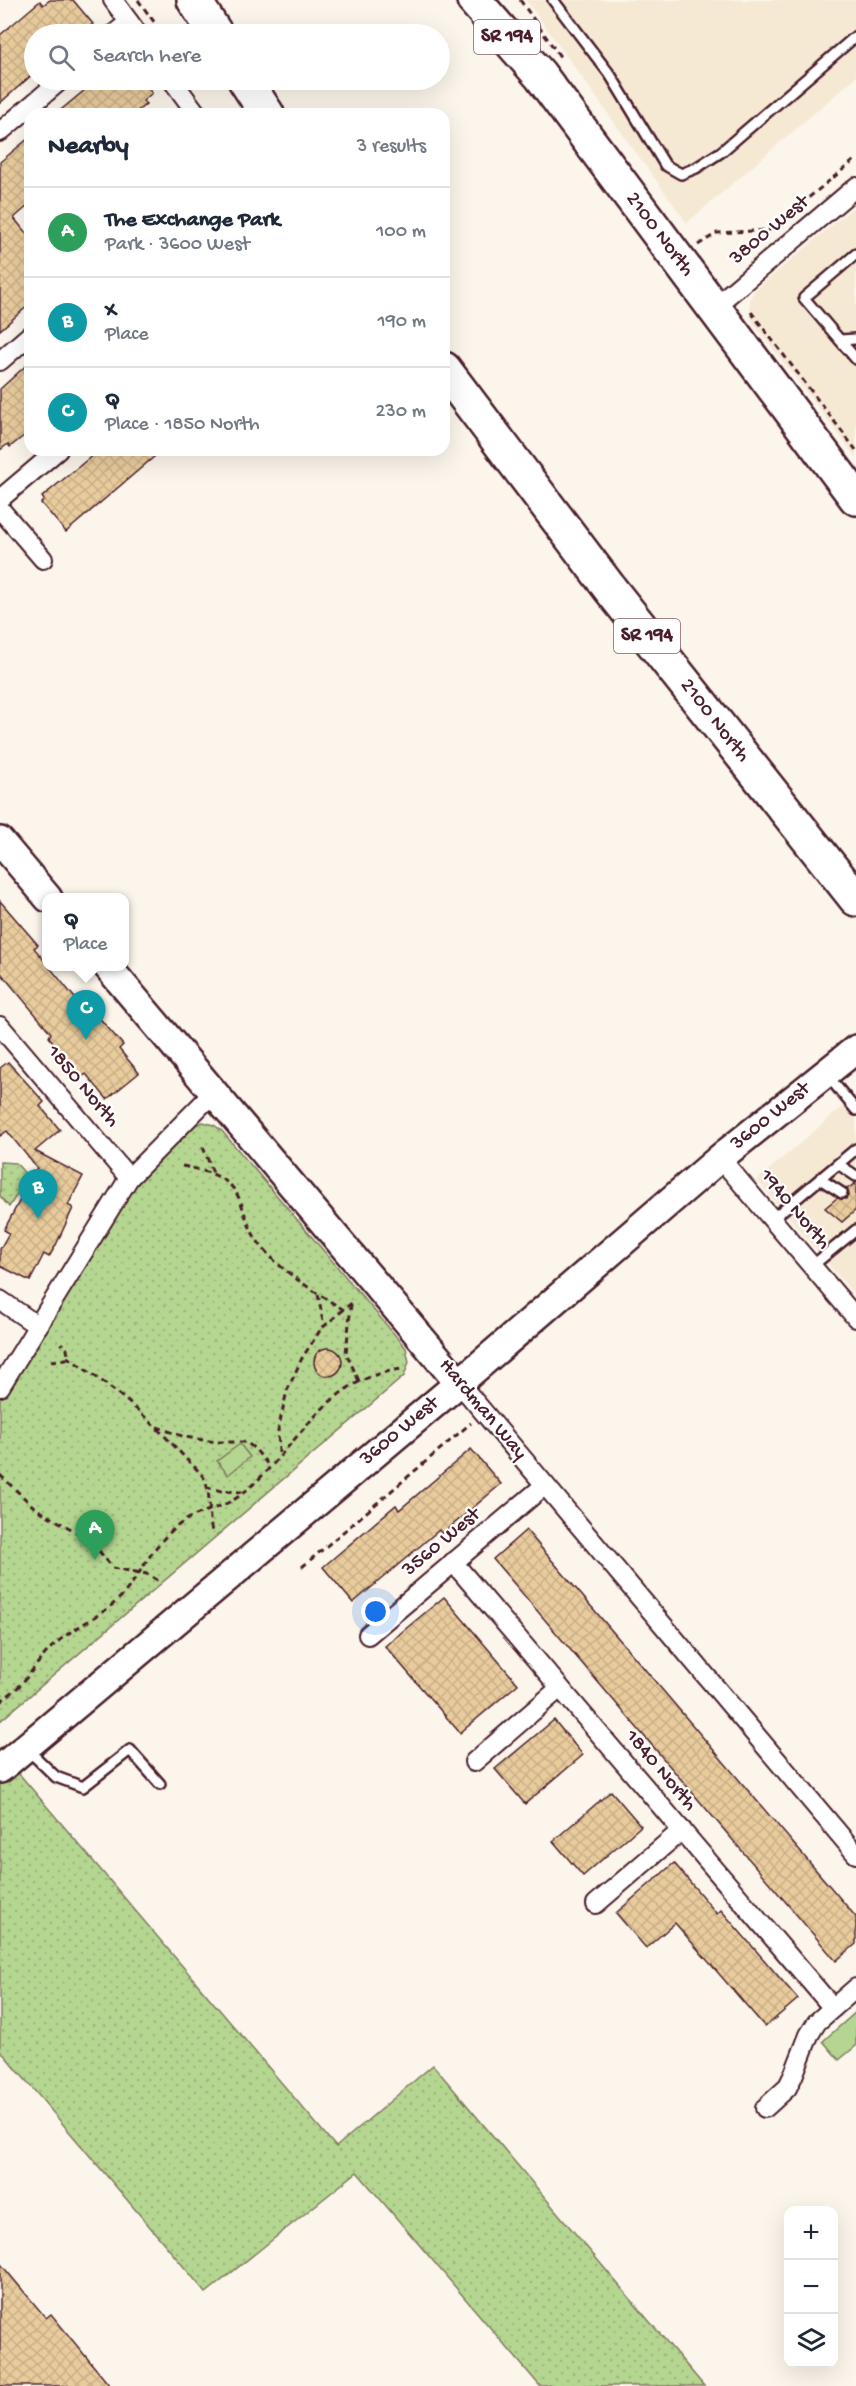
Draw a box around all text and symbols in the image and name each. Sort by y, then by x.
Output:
road number: SR 194 [474,20,540,54]
search box [24,24,450,90]
icon: search [45,41,78,74]
text: Search here [93,44,201,70]
text: Nearby [48,132,129,163]
text: 3 results [357,136,426,159]
street label: 2100 North [619,188,699,282]
street label: 3800 West [724,189,817,272]
text: The Exchange Park [105,208,280,234]
text: A [62,221,73,244]
text: 100 m [376,221,426,244]
text: Park · 3600 West [105,234,250,257]
text: X [105,298,117,324]
text: B [62,311,73,334]
text: 190 m [378,311,426,334]
text: Place [105,324,149,347]
text: Q [105,388,120,414]
text: C [62,401,73,424]
text: 230 m [376,401,426,424]
text: Place · 1850 North [105,414,259,437]
road number: SR 194 [614,619,680,653]
street label: 2100 North [674,674,754,768]
popup [42,893,129,971]
text: Q [64,908,78,934]
text: Place [64,934,107,957]
pin: C [66,990,106,1040]
street label: 1850 North [40,1040,124,1133]
street label: 3600 West [725,1076,818,1157]
street label: 1940 North [752,1164,835,1255]
pin: B [18,1170,57,1219]
street label: Hardman Way [432,1354,532,1466]
street label: 3600 West [355,1390,446,1473]
street label: 3560 West [397,1502,488,1584]
pin: A [76,1510,115,1560]
your location [361,1597,390,1626]
street label: 1840 North [618,1724,701,1817]
map controls [784,2206,838,2368]
button: + [784,2206,838,2260]
button: − [784,2260,838,2314]
button: layers [784,2314,838,2368]

